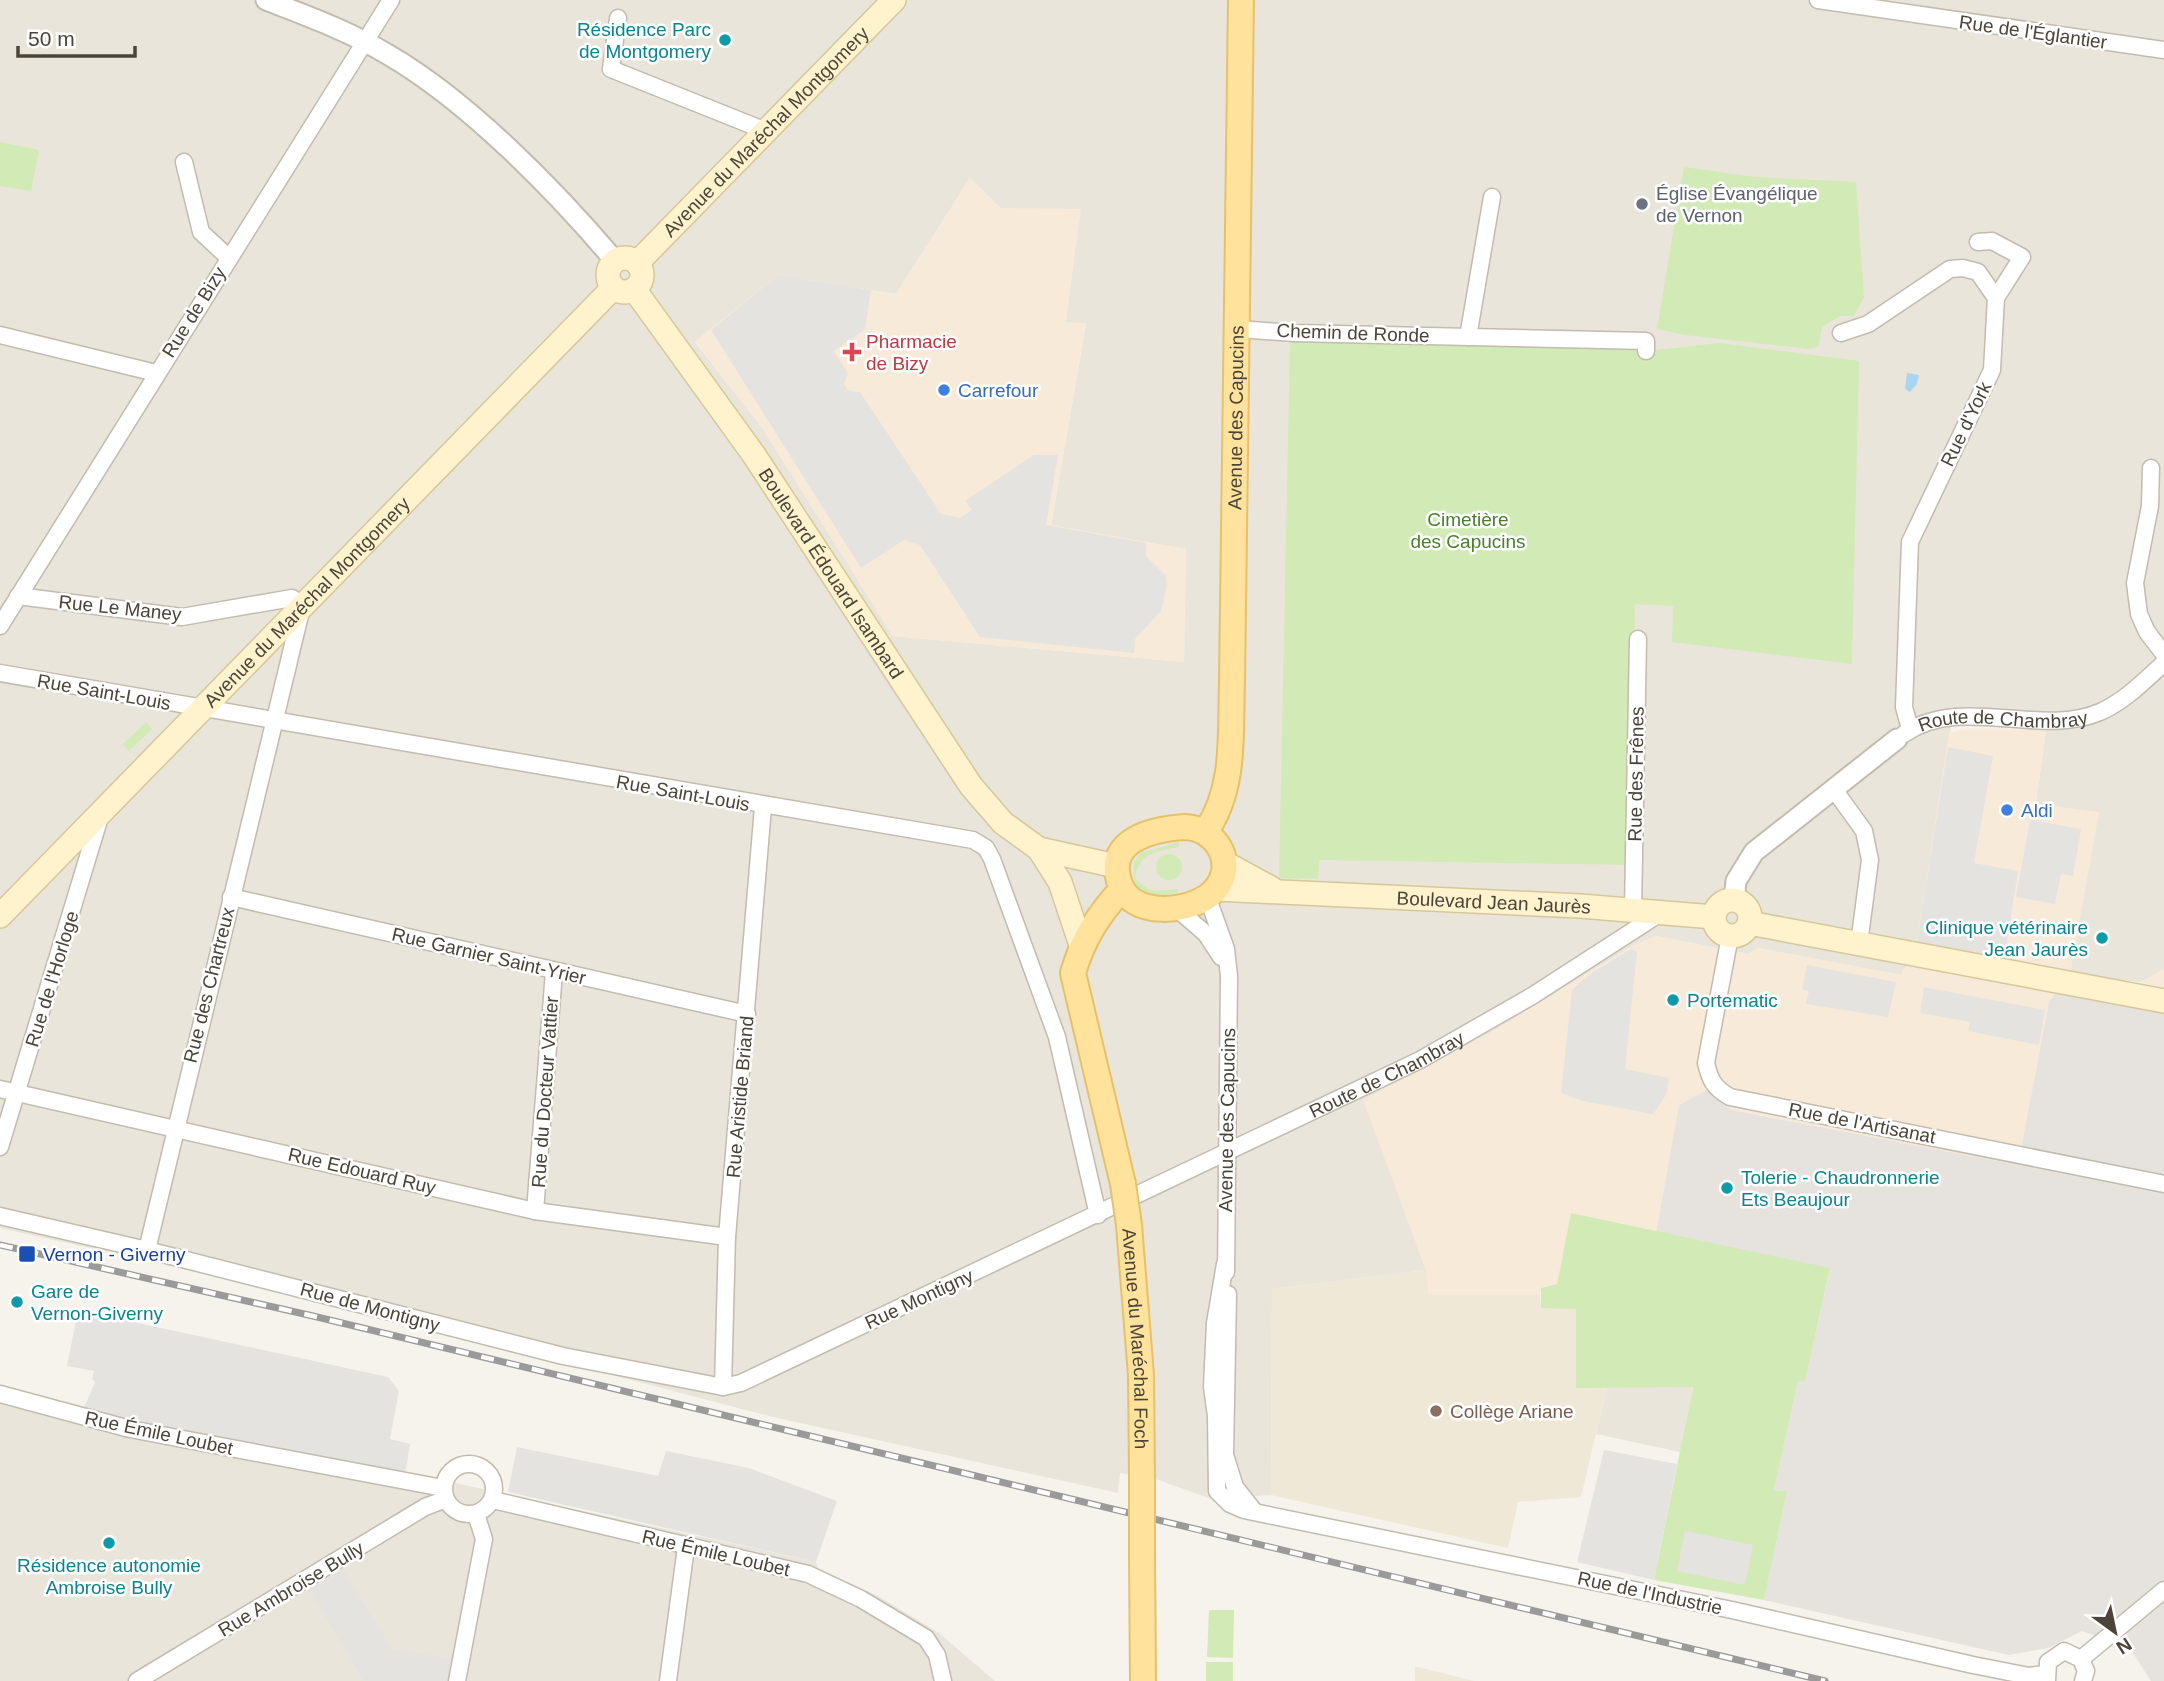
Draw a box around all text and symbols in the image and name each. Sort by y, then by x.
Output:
street label: Rue de l'Églantier [1958,11,2109,53]
scale bar [18,14,135,58]
place label: Résidence Parc de Montgomery [577,19,711,62]
street label: Avenue du Maréchal Montgomery [658,22,873,241]
text: 50 m [28,27,75,50]
marker: Résidence Parc de Montgomery [717,32,733,48]
place label: Église Évangélique de Vernon [1656,183,1818,226]
marker: Église Évangélique de Vernon [1634,196,1650,212]
street label: Rue de Bizy [158,263,230,361]
street label: Chemin de Ronde [1276,320,1430,346]
street label: Avenue des Capucins [1224,325,1247,510]
place label: Pharmacie de Bizy [866,331,957,374]
marker: Pharmacie de Bizy [844,344,860,360]
street label: Rue d'York [1936,378,1996,470]
place label: Carrefour [958,380,1039,401]
marker: Carrefour [936,382,952,398]
street label: Boulevard Édouard Isambard [755,464,908,682]
street label: Avenue du Maréchal Montgomery [200,492,414,711]
park label: Cimetière des Capucins [1410,509,1526,552]
street label: Rue Le Maney [57,591,183,625]
street label: Rue Saint-Louis [36,670,172,714]
street label: Rue des Frênes [1624,706,1648,842]
street label: Route de Chambray [1915,706,2090,735]
street label: Rue Saint-Louis [615,771,751,815]
place label: Aldi [2021,800,2053,821]
marker: Aldi [1999,802,2015,818]
street label: Boulevard Jean Jaurès [1396,887,1592,917]
street label: Rue des Chartreux [180,905,239,1065]
street label: Rue de l'Horloge [21,909,83,1049]
place label: Clinique vétérinaire Jean Jaurès [1925,917,2088,960]
street label: Rue Garnier Saint-Yrier [390,923,589,989]
marker: Clinique vétérinaire Jean Jaurès [2094,930,2110,946]
place label: Portematic [1687,990,1778,1011]
marker: Portematic [1665,992,1681,1008]
street label: Rue du Docteur Vattier [528,995,562,1188]
street label: Rue Aristide Briand [722,1015,758,1179]
street label: Route de Chambray [1306,1027,1468,1122]
street label: Avenue des Capucins [1215,1028,1239,1212]
street label: Rue de l'Artisanat [1787,1098,1938,1148]
street label: Rue Edouard Ruy [286,1144,438,1198]
place label: Tolerie - Chaudronnerie Ets Beaujour [1741,1167,1940,1210]
marker: Tolerie - Chaudronnerie Ets Beaujour [1719,1180,1735,1196]
street label: Avenue du Maréchal Foch [1119,1227,1152,1449]
marker: Vernon - Giverny [17,1244,37,1264]
place label: Vernon - Giverny [43,1244,186,1265]
street label: Rue Montigny [861,1265,977,1333]
street label: Rue de Montigny [298,1278,443,1336]
place label: Gare de Vernon-Giverny [31,1281,164,1324]
marker: Gare de Vernon-Giverny [9,1294,25,1310]
place label: Collège Ariane [1450,1401,1574,1422]
marker: Collège Ariane [1428,1403,1444,1419]
street label: Rue Émile Loubet [83,1407,236,1459]
street label: Rue Émile Loubet [640,1526,793,1580]
marker: Résidence autonomie Ambroise Bully [101,1535,117,1551]
street label: Rue Ambroise Bully [215,1537,368,1641]
place label: Résidence autonomie Ambroise Bully [17,1555,201,1598]
street label: Rue de l'Industrie [1576,1567,1724,1619]
north arrow [2080,1597,2150,1667]
text: N [2113,1633,2135,1658]

